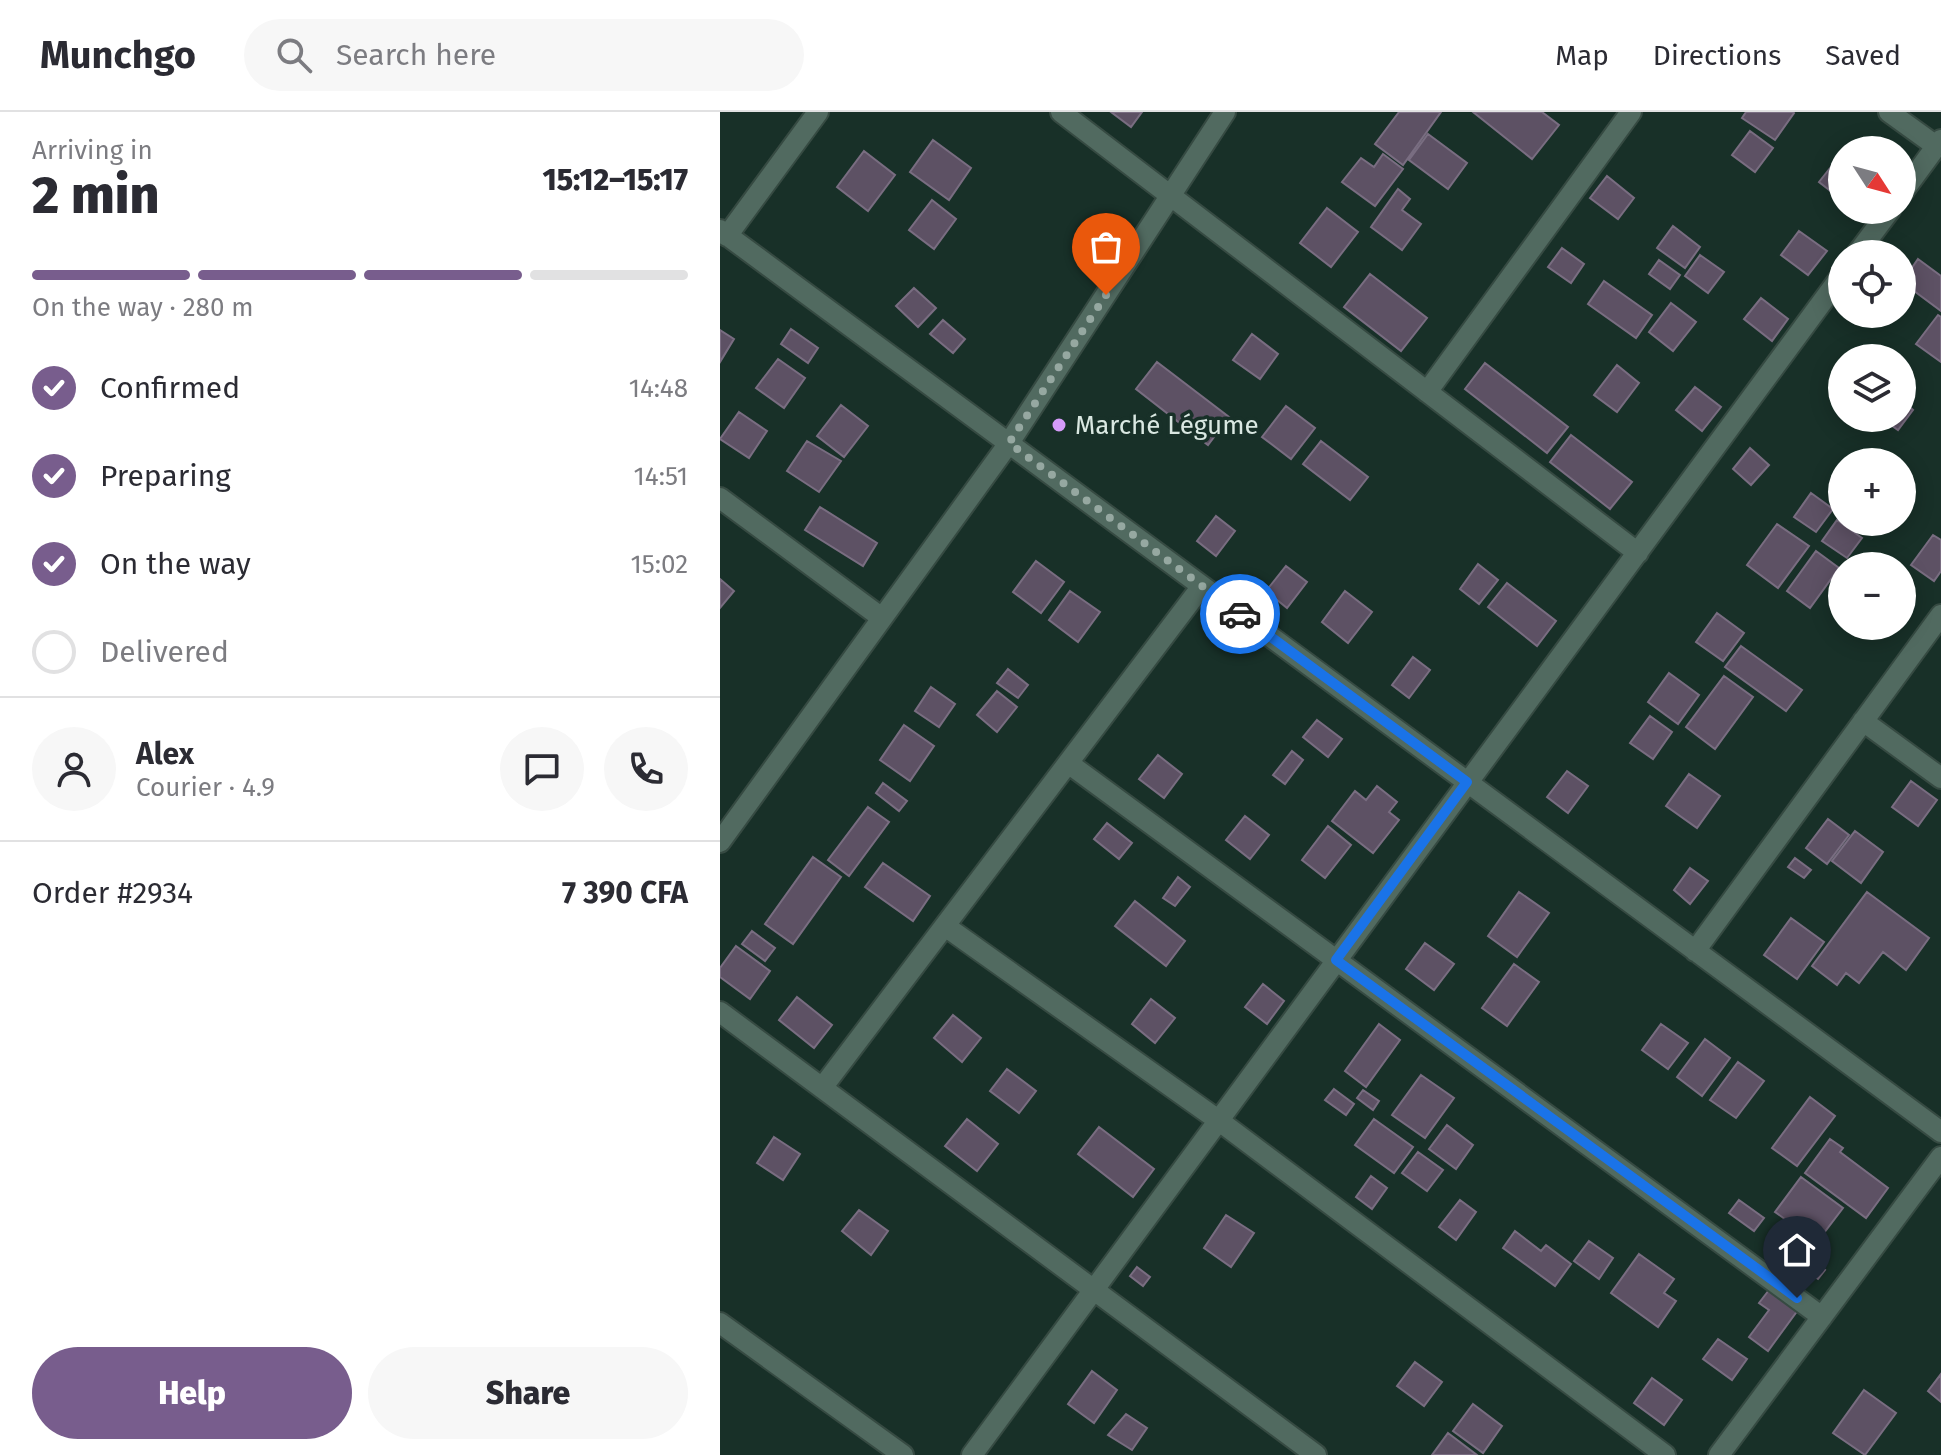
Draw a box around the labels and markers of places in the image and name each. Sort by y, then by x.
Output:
pin [1072,213,1140,295]
place label: Marché Légume [1075,410,1259,441]
marker: Marché Légume [1050,416,1068,434]
pin [1763,1216,1831,1298]

